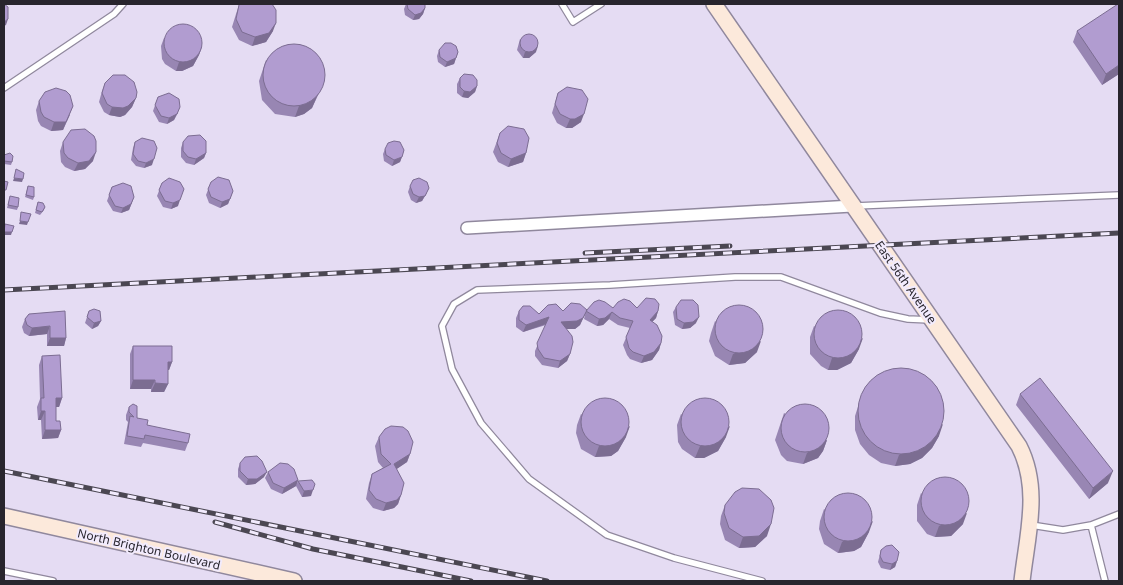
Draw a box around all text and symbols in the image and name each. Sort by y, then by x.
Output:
street label: East 56th Avenue [871,237,941,327]
street label: North Brighton Boulevard [76,524,222,574]

